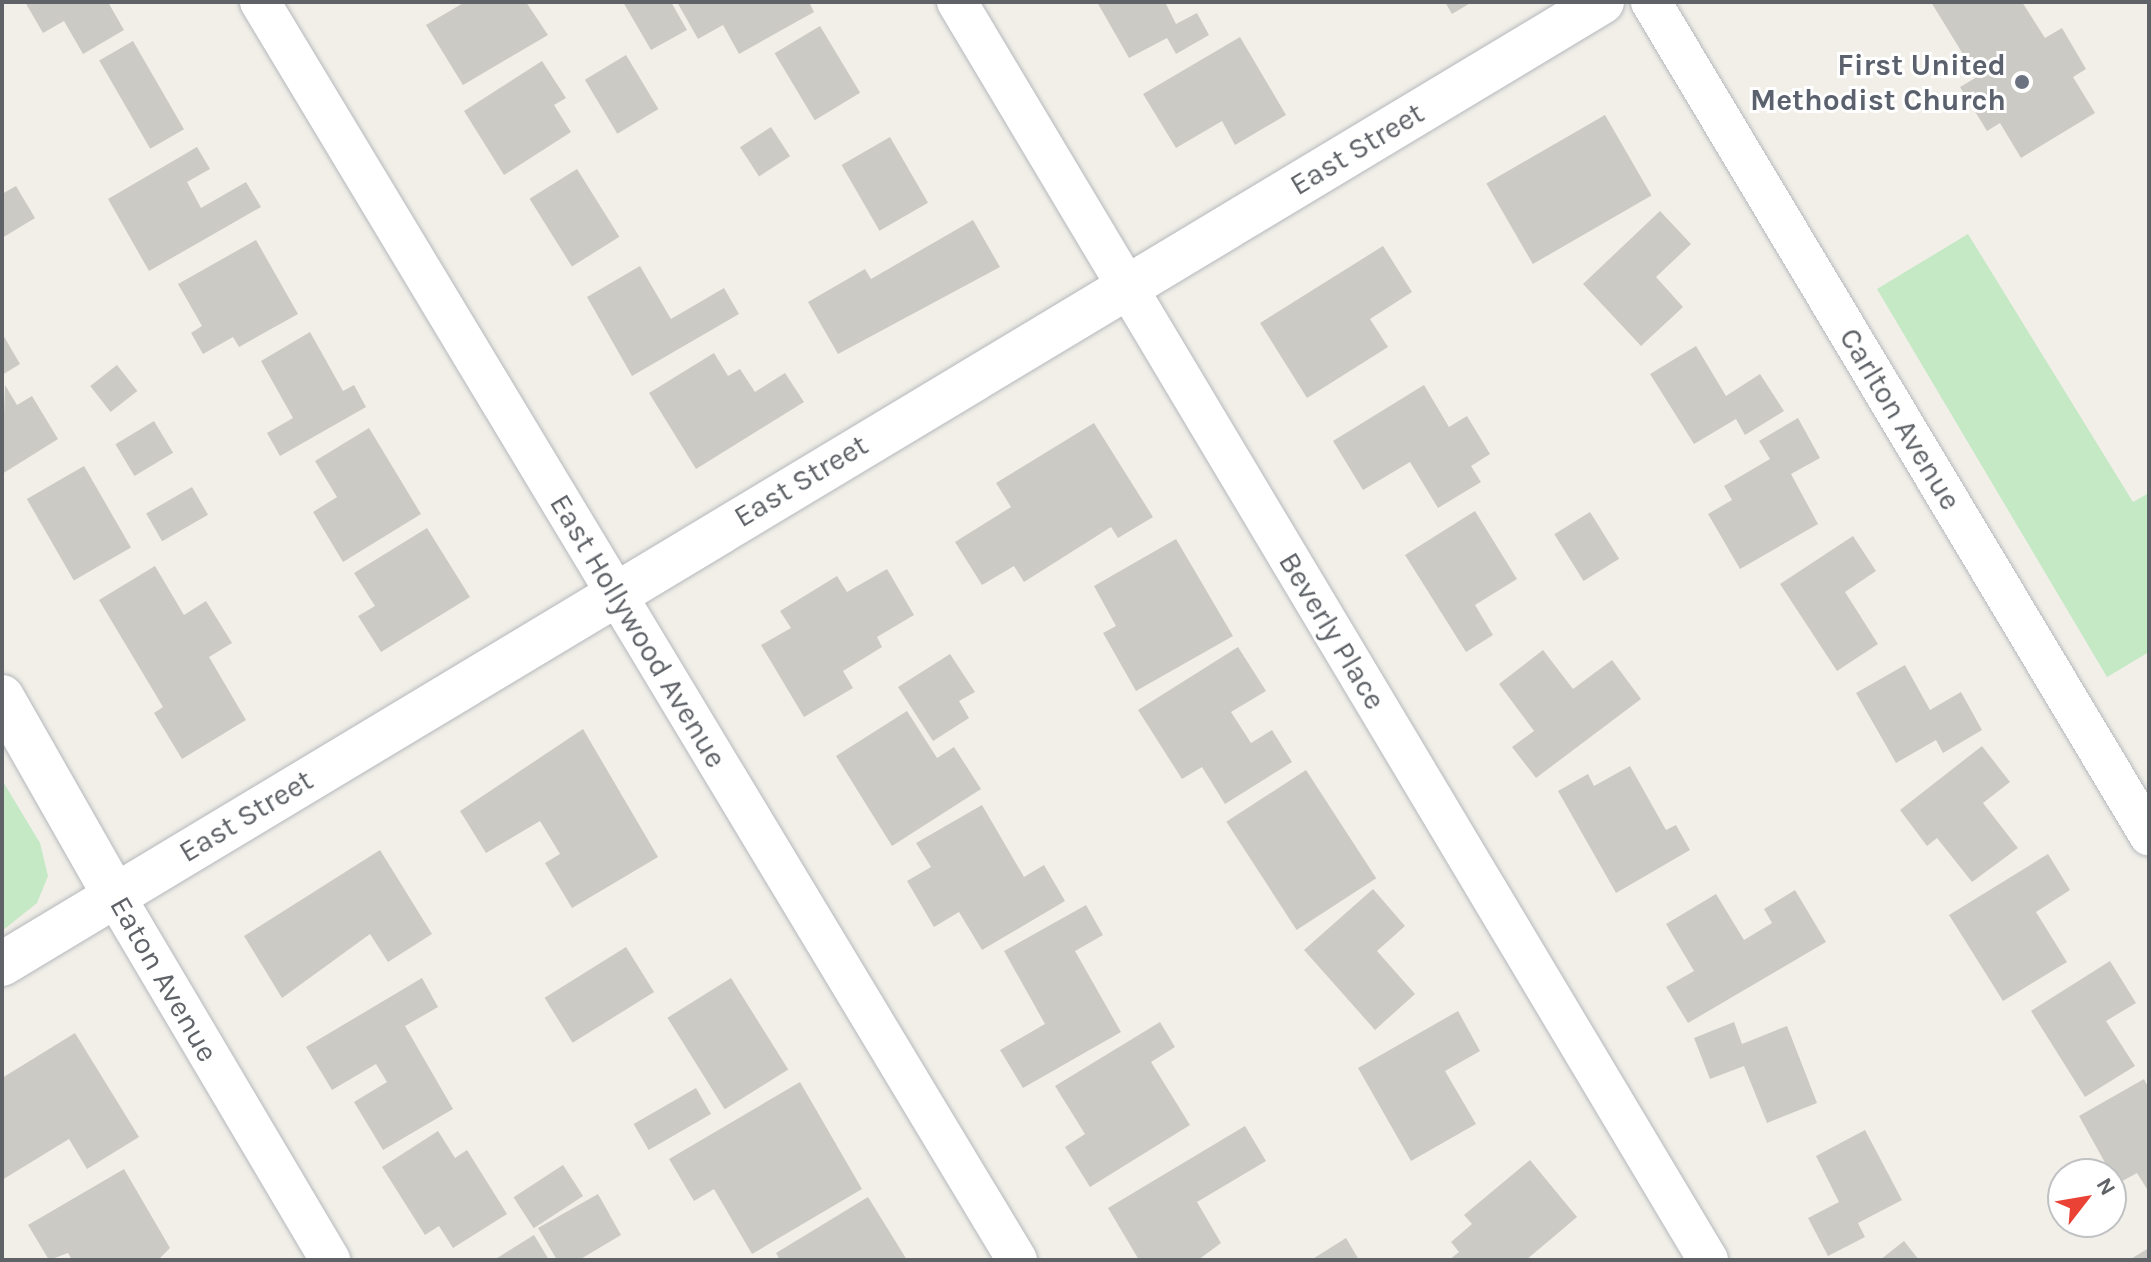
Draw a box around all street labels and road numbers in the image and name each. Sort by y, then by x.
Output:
street label: East Street [1283,95,1431,203]
street label: Carlton Avenue [1832,322,1968,516]
street label: East Street [727,427,875,535]
street label: East Hollywood Avenue [542,488,734,774]
street label: Beverly Place [1271,546,1393,716]
street label: East Street [172,762,320,870]
street label: Eaton Avenue [102,890,226,1068]

